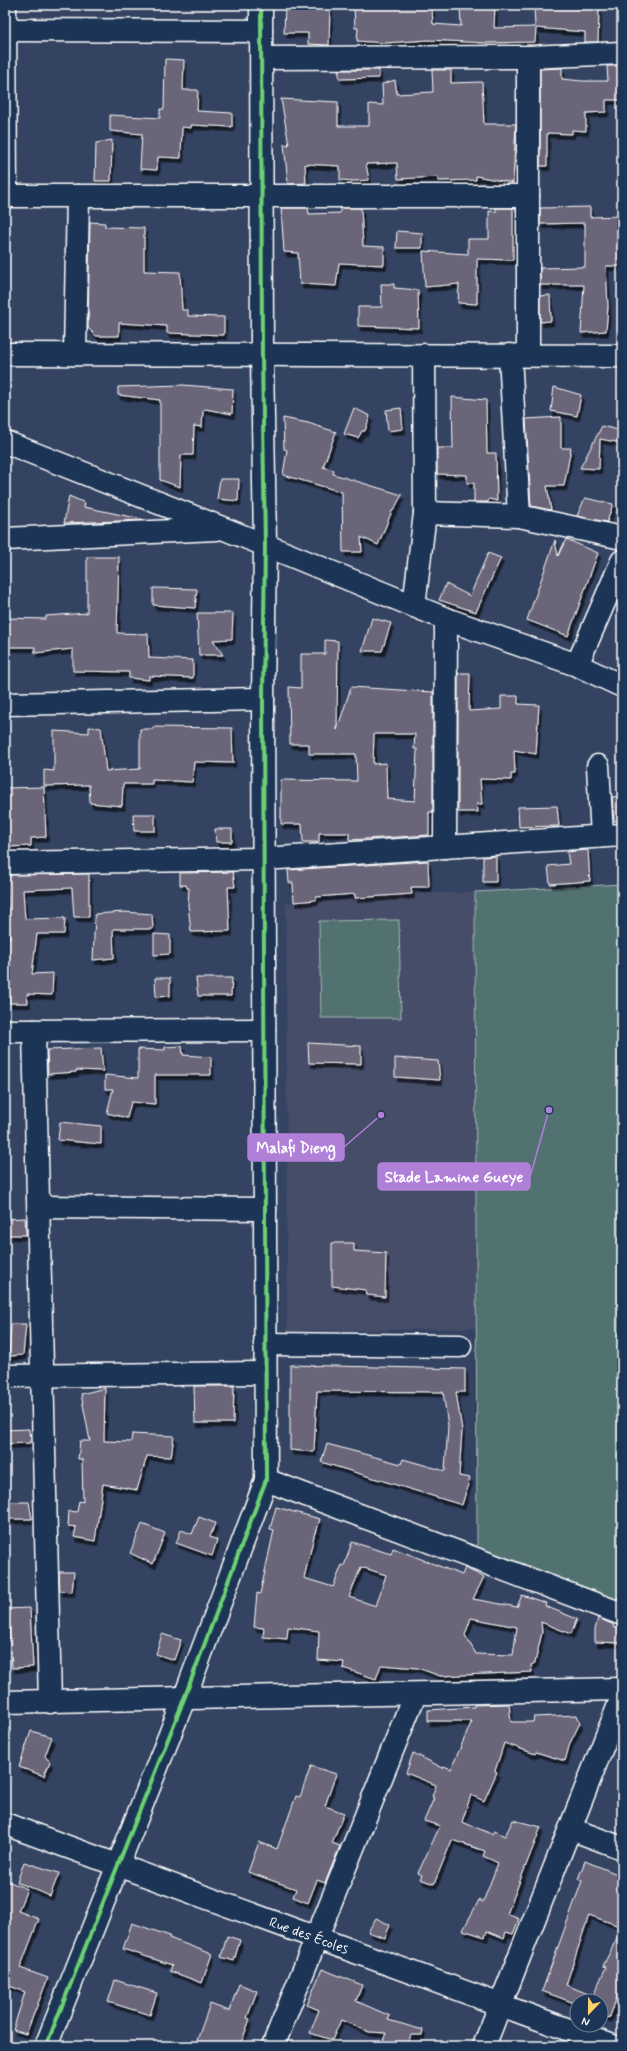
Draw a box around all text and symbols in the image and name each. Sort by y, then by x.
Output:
callout: Malafi Dieng [248,1134,344,1161]
text: Malafi Dieng [256,1138,336,1161]
callout: Stade Lamine Gueye [378,1163,530,1190]
text: Stade Lamine Gueye [385,1168,523,1188]
street label: Rue des Écoles [267,1913,351,1959]
north arrow [569,1993,609,2033]
text: N [580,2013,592,2029]

